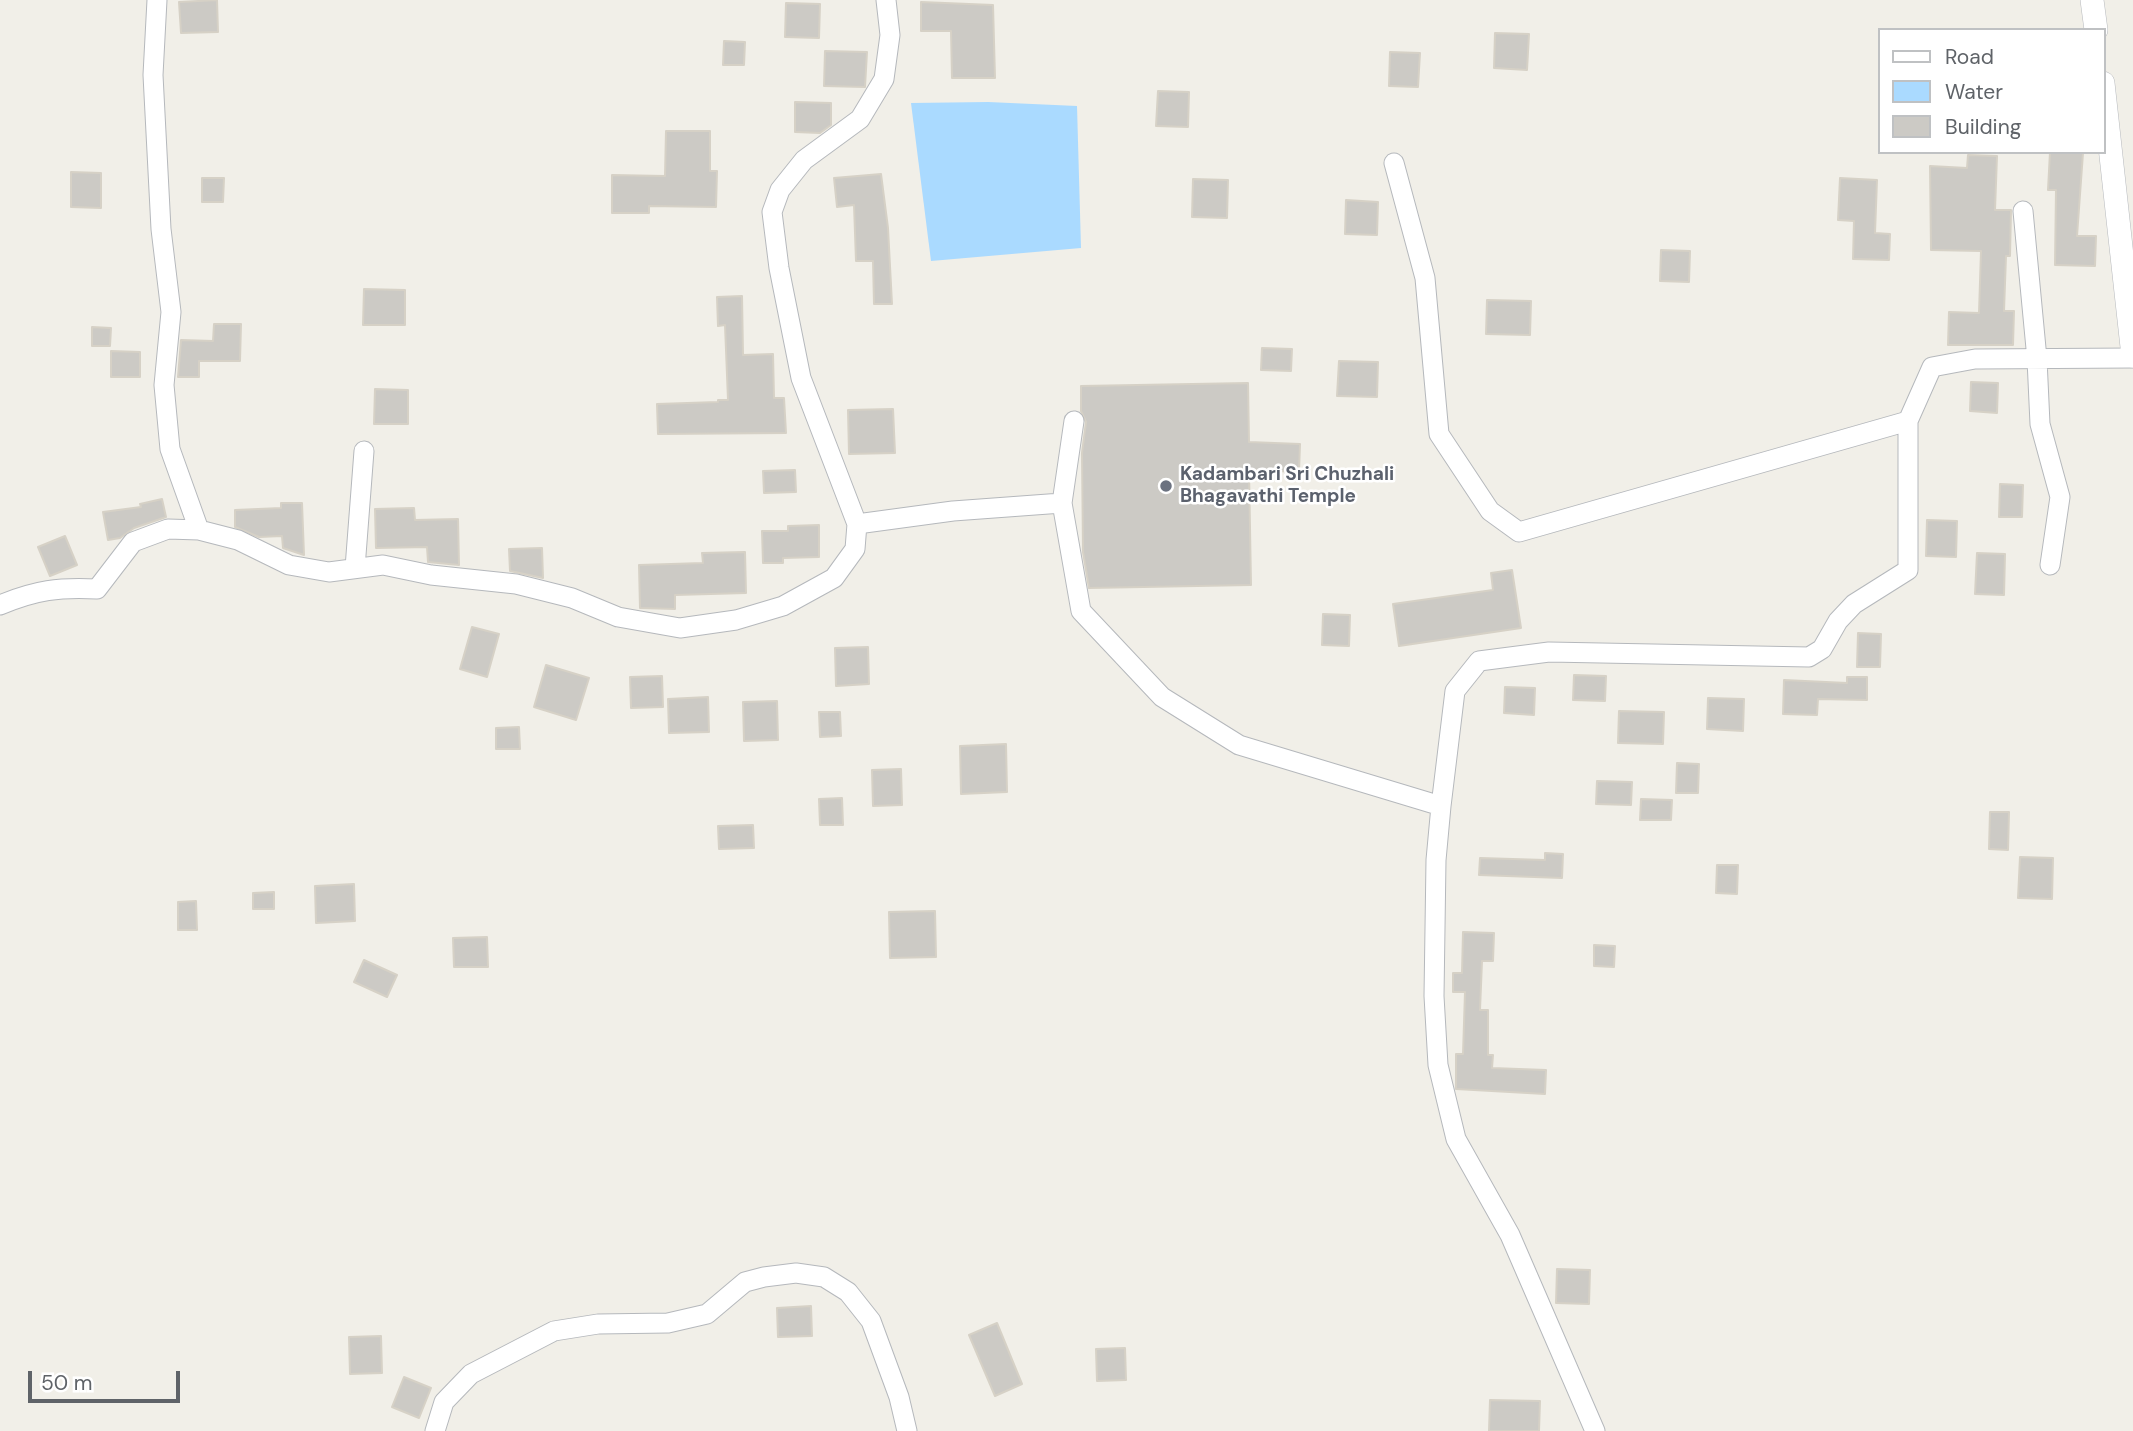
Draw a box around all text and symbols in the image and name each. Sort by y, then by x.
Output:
legend [1878,28,2105,154]
text: Road [1945,43,1994,71]
text: Water [1945,78,2003,106]
text: Building [1945,113,2021,141]
place label: Kadambari Sri Chuzhali Bhagavathi Temple [1180,464,1394,508]
marker: Kadambari Sri Chuzhali Bhagavathi Temple [1158,478,1174,494]
scale bar [32,1358,184,1402]
text: 50 m [41,1369,92,1397]

